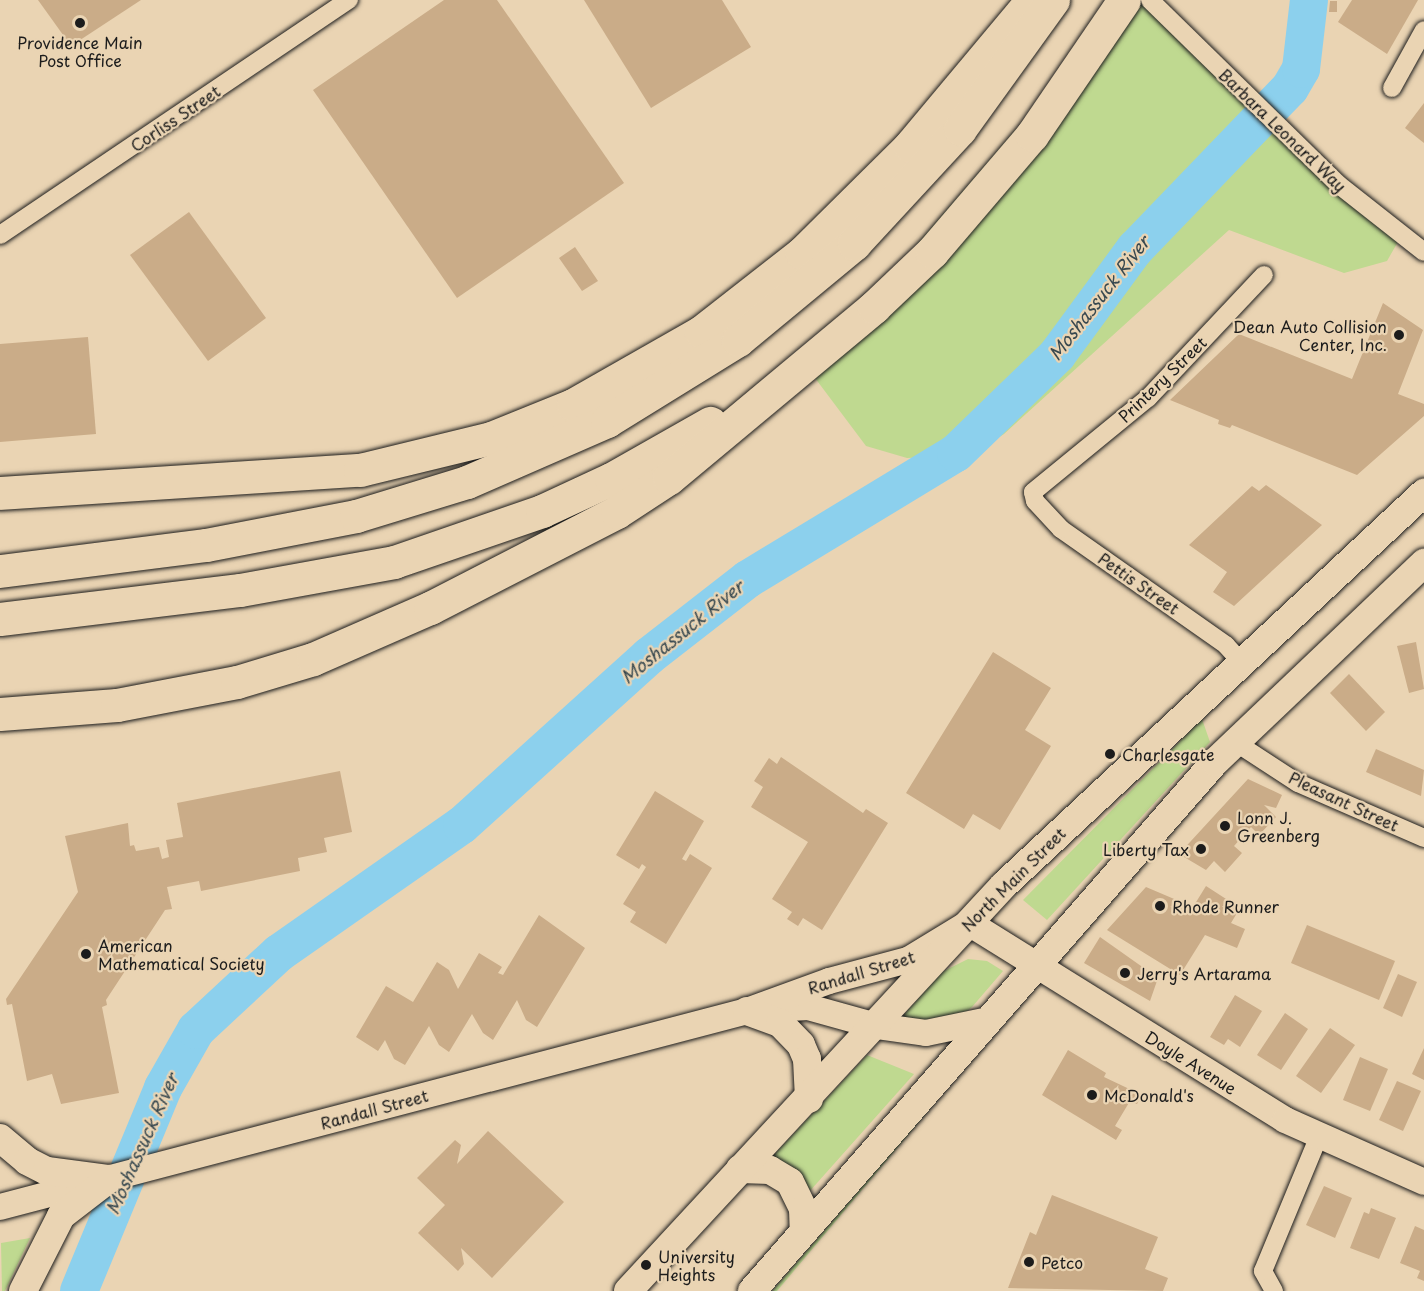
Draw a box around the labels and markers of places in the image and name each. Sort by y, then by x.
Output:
marker: Providence Main Post Office [73,16,87,30]
place label: Providence Main Post Office [17,32,143,70]
place label: Dean Auto Collision Center, Inc. [1233,316,1387,354]
marker: Dean Auto Collision Center, Inc. [1392,328,1406,342]
place label: Charlesgate [1122,744,1214,764]
marker: Charlesgate [1103,747,1117,761]
place label: Lonn J. Greenberg [1237,807,1320,845]
marker: Lonn J. Greenberg [1218,819,1232,833]
place label: Liberty Tax [1102,839,1189,859]
marker: Liberty Tax [1194,842,1208,856]
place label: Rhode Runner [1172,896,1280,916]
marker: Rhode Runner [1153,899,1167,913]
place label: American Mathematical Society [98,935,266,973]
marker: American Mathematical Society [79,947,93,961]
place label: Jerry's Artarama [1137,963,1270,983]
marker: Jerry's Artarama [1118,966,1132,980]
place label: McDonald's [1104,1085,1194,1105]
marker: McDonald's [1085,1088,1099,1102]
place label: University Heights [658,1246,735,1284]
place label: Petco [1041,1252,1083,1272]
marker: Petco [1022,1255,1036,1269]
marker: University Heights [639,1258,653,1272]

